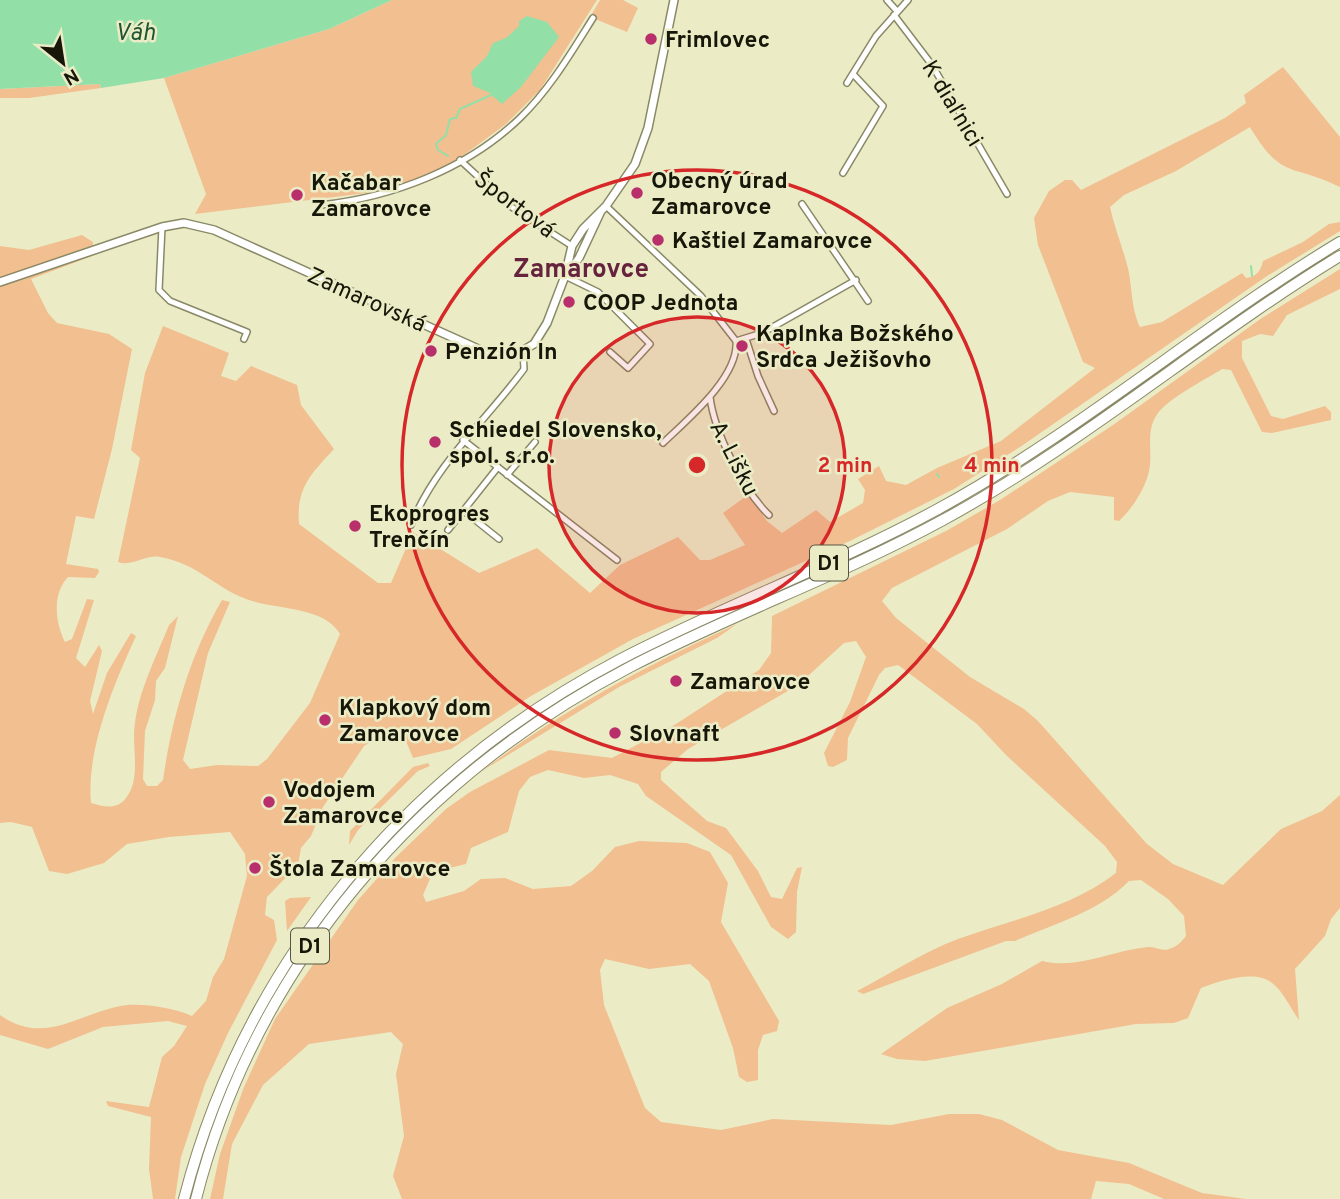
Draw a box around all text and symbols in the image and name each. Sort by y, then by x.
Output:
water label: Váh [115,19,155,49]
place label: Frimlovec [665,27,770,56]
north arrow [28,28,98,98]
marker: Frimlovec [643,31,659,47]
street label: K diaľnici [914,56,988,153]
text: N [59,62,82,90]
street label: Športová [467,164,561,246]
place label: Obecný úrad Zamarovce [651,168,788,223]
place label: Kačabar Zamarovce [311,170,431,225]
marker: Obecný úrad Zamarovce [629,185,645,201]
marker: Kačabar Zamarovce [289,187,305,203]
place label: Kaštiel Zamarovce [672,228,872,257]
marker: Kaštiel Zamarovce [650,232,666,248]
district label: Zamarovce [513,254,649,287]
street label: Zamarovská [302,262,430,340]
place label: COOP Jednota [583,290,738,319]
marker: COOP Jednota [561,294,577,310]
place label: Kaplnka Božského Srdca Ježišovho [756,321,954,376]
marker: Kaplnka Božského Srdca Ježišovho [734,338,750,354]
place label: Penzión In [445,339,558,368]
marker: Penzión In [423,343,439,359]
place label: Schiedel Slovensko, spol. s.r.o. [449,417,662,472]
street label: A. Lišku [702,417,764,502]
marker: Schiedel Slovensko, spol. s.r.o. [427,434,443,450]
centre of rings [685,453,709,477]
text: 2 min [818,453,872,480]
text: 4 min [964,453,1020,480]
place label: Ekoprogres Trenčín [369,501,490,556]
marker: Ekoprogres Trenčín [347,518,363,534]
road number: D1 [810,546,848,580]
place label: Zamarovce [690,669,810,698]
marker: Zamarovce [668,673,684,689]
place label: Klapkový dom Zamarovce [339,695,491,750]
marker: Klapkový dom Zamarovce [317,712,333,728]
place label: Slovnaft [629,721,720,750]
marker: Slovnaft [607,725,623,741]
place label: Vodojem Zamarovce [283,777,403,832]
marker: Vodojem Zamarovce [261,794,277,810]
place label: Štola Zamarovce [269,854,450,885]
marker: Štola Zamarovce [247,860,263,876]
road number: D1 [291,928,329,964]

